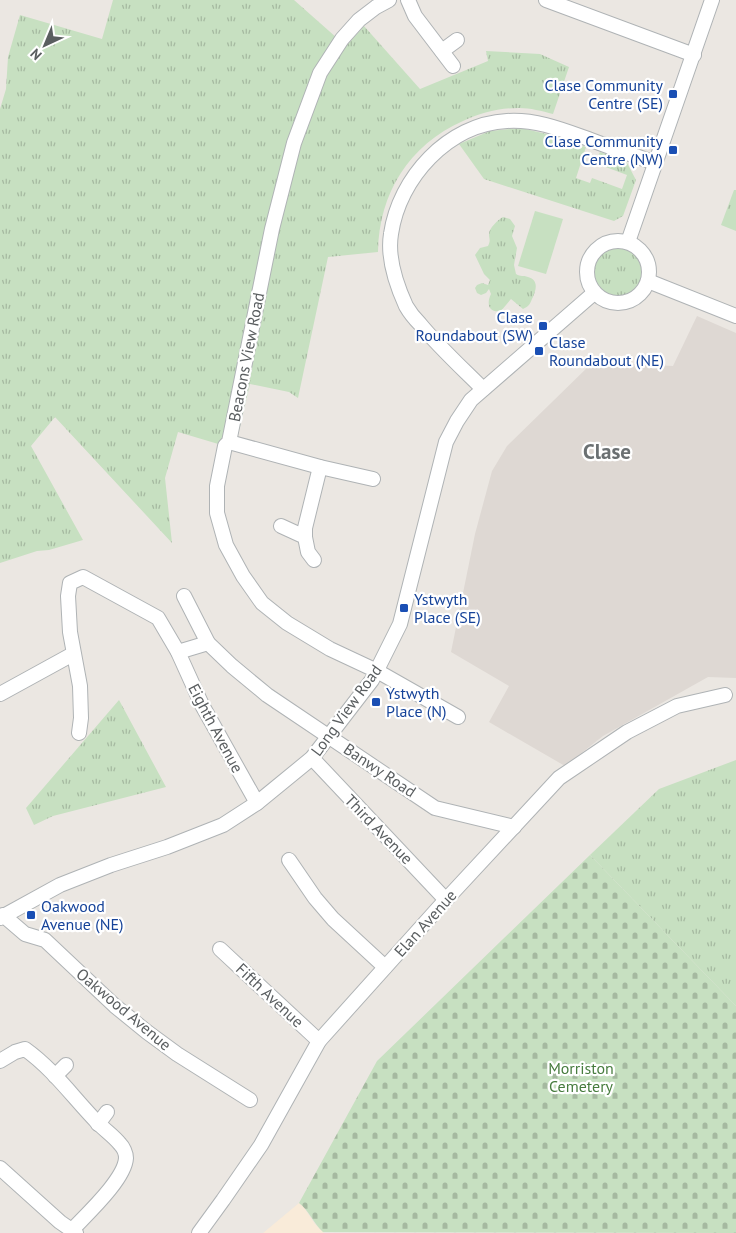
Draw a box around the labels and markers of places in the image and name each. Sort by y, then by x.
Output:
place label: Clase Community Centre (SE) [544,75,664,113]
marker: Clase Community Centre (SE) [667,88,679,100]
place label: Clase Community Centre (NW) [544,131,664,169]
marker: Clase Community Centre (NW) [667,144,679,156]
place label: Clase Roundabout (SW) [416,307,533,345]
marker: Clase Roundabout (SW) [537,320,549,332]
place label: Clase Roundabout (NE) [549,332,664,370]
marker: Clase Roundabout (NE) [533,345,545,357]
place label: Ystwyth Place (SE) [414,589,481,627]
marker: Ystwyth Place (SE) [398,602,410,614]
place label: Ystwyth Place (N) [386,683,447,721]
marker: Ystwyth Place (N) [370,696,382,708]
place label: Oakwood Avenue (NE) [41,896,124,934]
marker: Oakwood Avenue (NE) [25,909,37,921]

